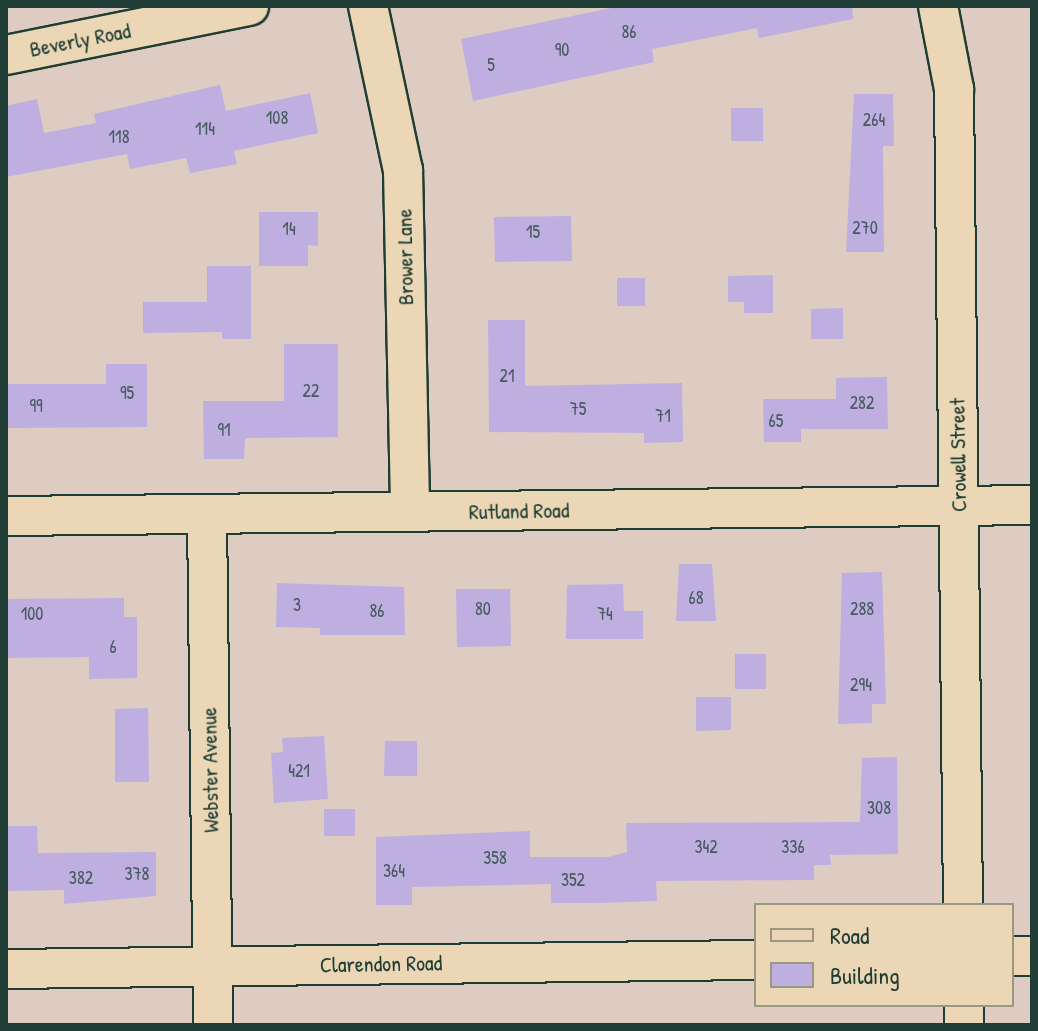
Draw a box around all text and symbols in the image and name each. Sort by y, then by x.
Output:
street label: Beverly Road [27,17,133,63]
house number: 86 [622,21,636,43]
house number: 90 [555,39,569,61]
house number: 5 [487,54,495,76]
house number: 108 [266,107,288,129]
house number: 264 [863,109,885,131]
house number: 114 [195,118,215,140]
house number: 118 [109,126,129,148]
street label: Brower Lane [391,209,419,305]
house number: 270 [852,217,878,239]
house number: 14 [282,218,296,240]
house number: 15 [526,221,540,243]
house number: 21 [500,365,514,387]
house number: 22 [303,380,319,402]
house number: 95 [120,382,134,404]
house number: 282 [850,392,874,414]
house number: 99 [29,395,43,417]
house number: 75 [570,398,586,420]
street label: Crowell Street [944,398,972,512]
house number: 71 [655,405,671,427]
house number: 65 [769,410,783,432]
house number: 91 [217,419,231,441]
street label: Rutland Road [469,497,569,525]
house number: 68 [689,587,703,609]
house number: 3 [293,594,301,616]
house number: 80 [475,598,491,620]
house number: 288 [850,598,874,620]
house number: 86 [370,600,384,622]
house number: 100 [21,603,43,625]
house number: 74 [597,603,613,625]
house number: 6 [109,636,117,658]
house number: 294 [850,674,872,696]
street label: Webster Avenue [196,707,224,833]
house number: 421 [288,760,310,782]
house number: 308 [867,797,891,819]
house number: 342 [694,836,718,858]
house number: 336 [781,836,805,858]
house number: 358 [483,847,507,869]
house number: 364 [383,860,405,882]
house number: 378 [125,863,149,885]
house number: 382 [69,867,93,889]
house number: 352 [561,869,585,891]
legend [754,903,1014,1007]
text: Road [830,919,869,951]
street label: Clarendon Road [320,950,442,978]
text: Building [830,959,900,991]

